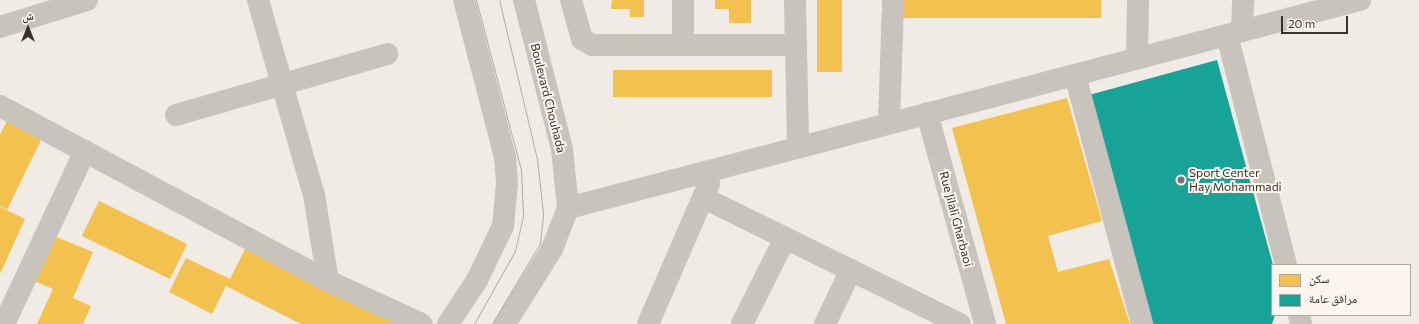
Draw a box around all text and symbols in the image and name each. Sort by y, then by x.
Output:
north arrow [8,8,48,48]
scale bar [1283,8,1350,34]
text: ش [22,9,34,22]
text: 20 m [1288,16,1315,30]
street label: Boulevard Chouhada [527,42,569,154]
place label: Sport Center Hay Mohammadi [1189,166,1282,194]
street label: Rue Jilali Gharbaoi [936,170,976,268]
marker: Sport Center Hay Mohammadi [1176,175,1186,185]
legend [1271,264,1411,316]
text: سكن [1309,271,1329,285]
text: مرافق عامة [1309,291,1357,305]

